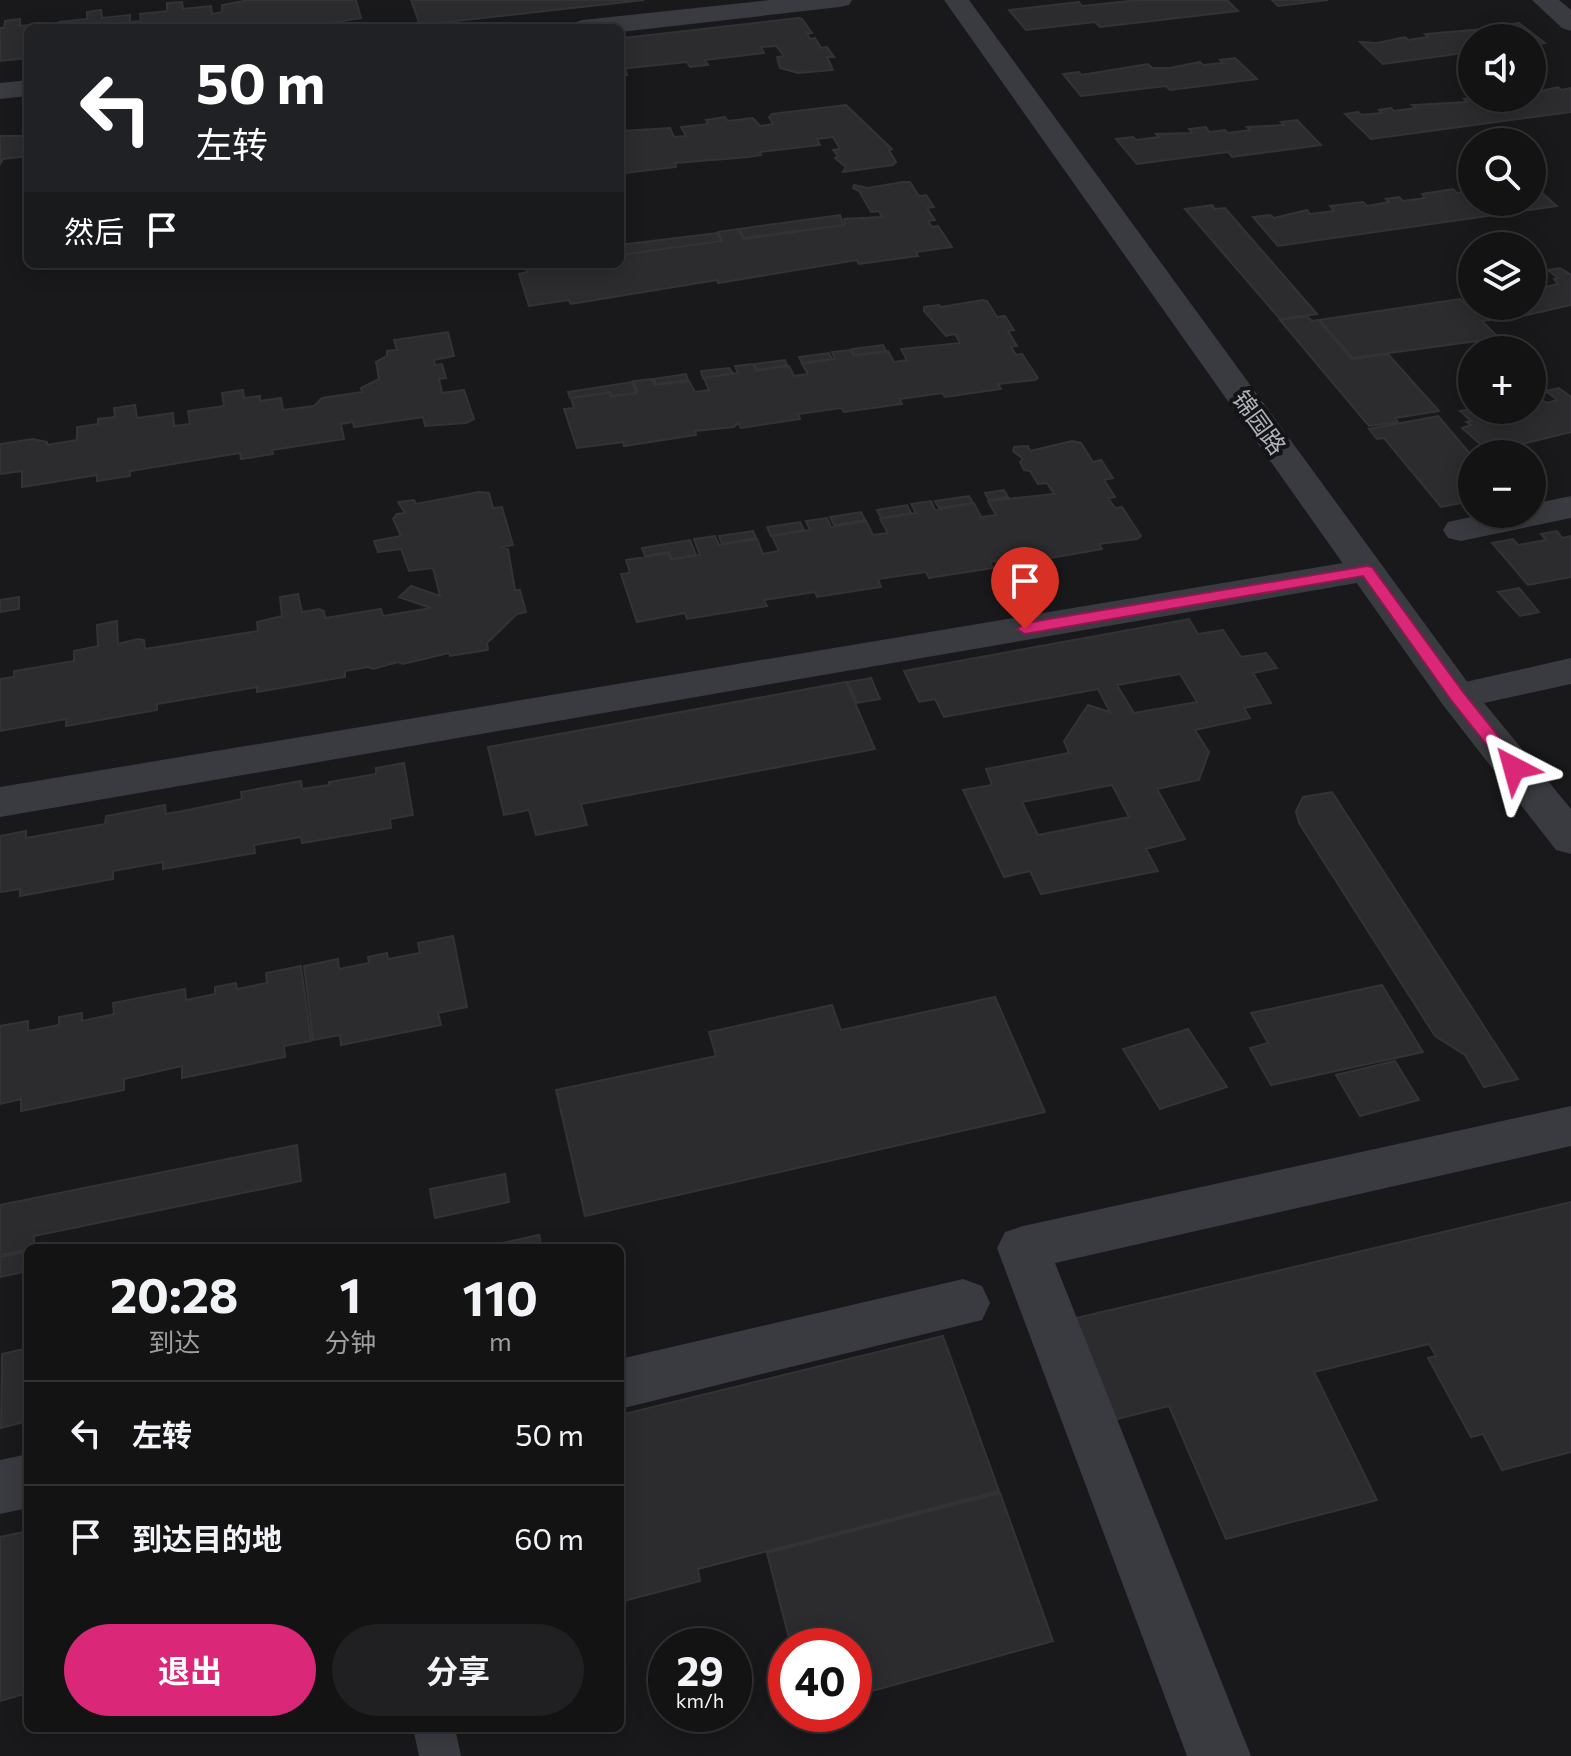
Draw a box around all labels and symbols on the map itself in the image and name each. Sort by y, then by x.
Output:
street label: 锦园路 [1227,384,1293,460]
pin [991,547,1059,629]
position arrow [1472,726,1556,810]
speed limit sign: 40 [768,1628,872,1732]

